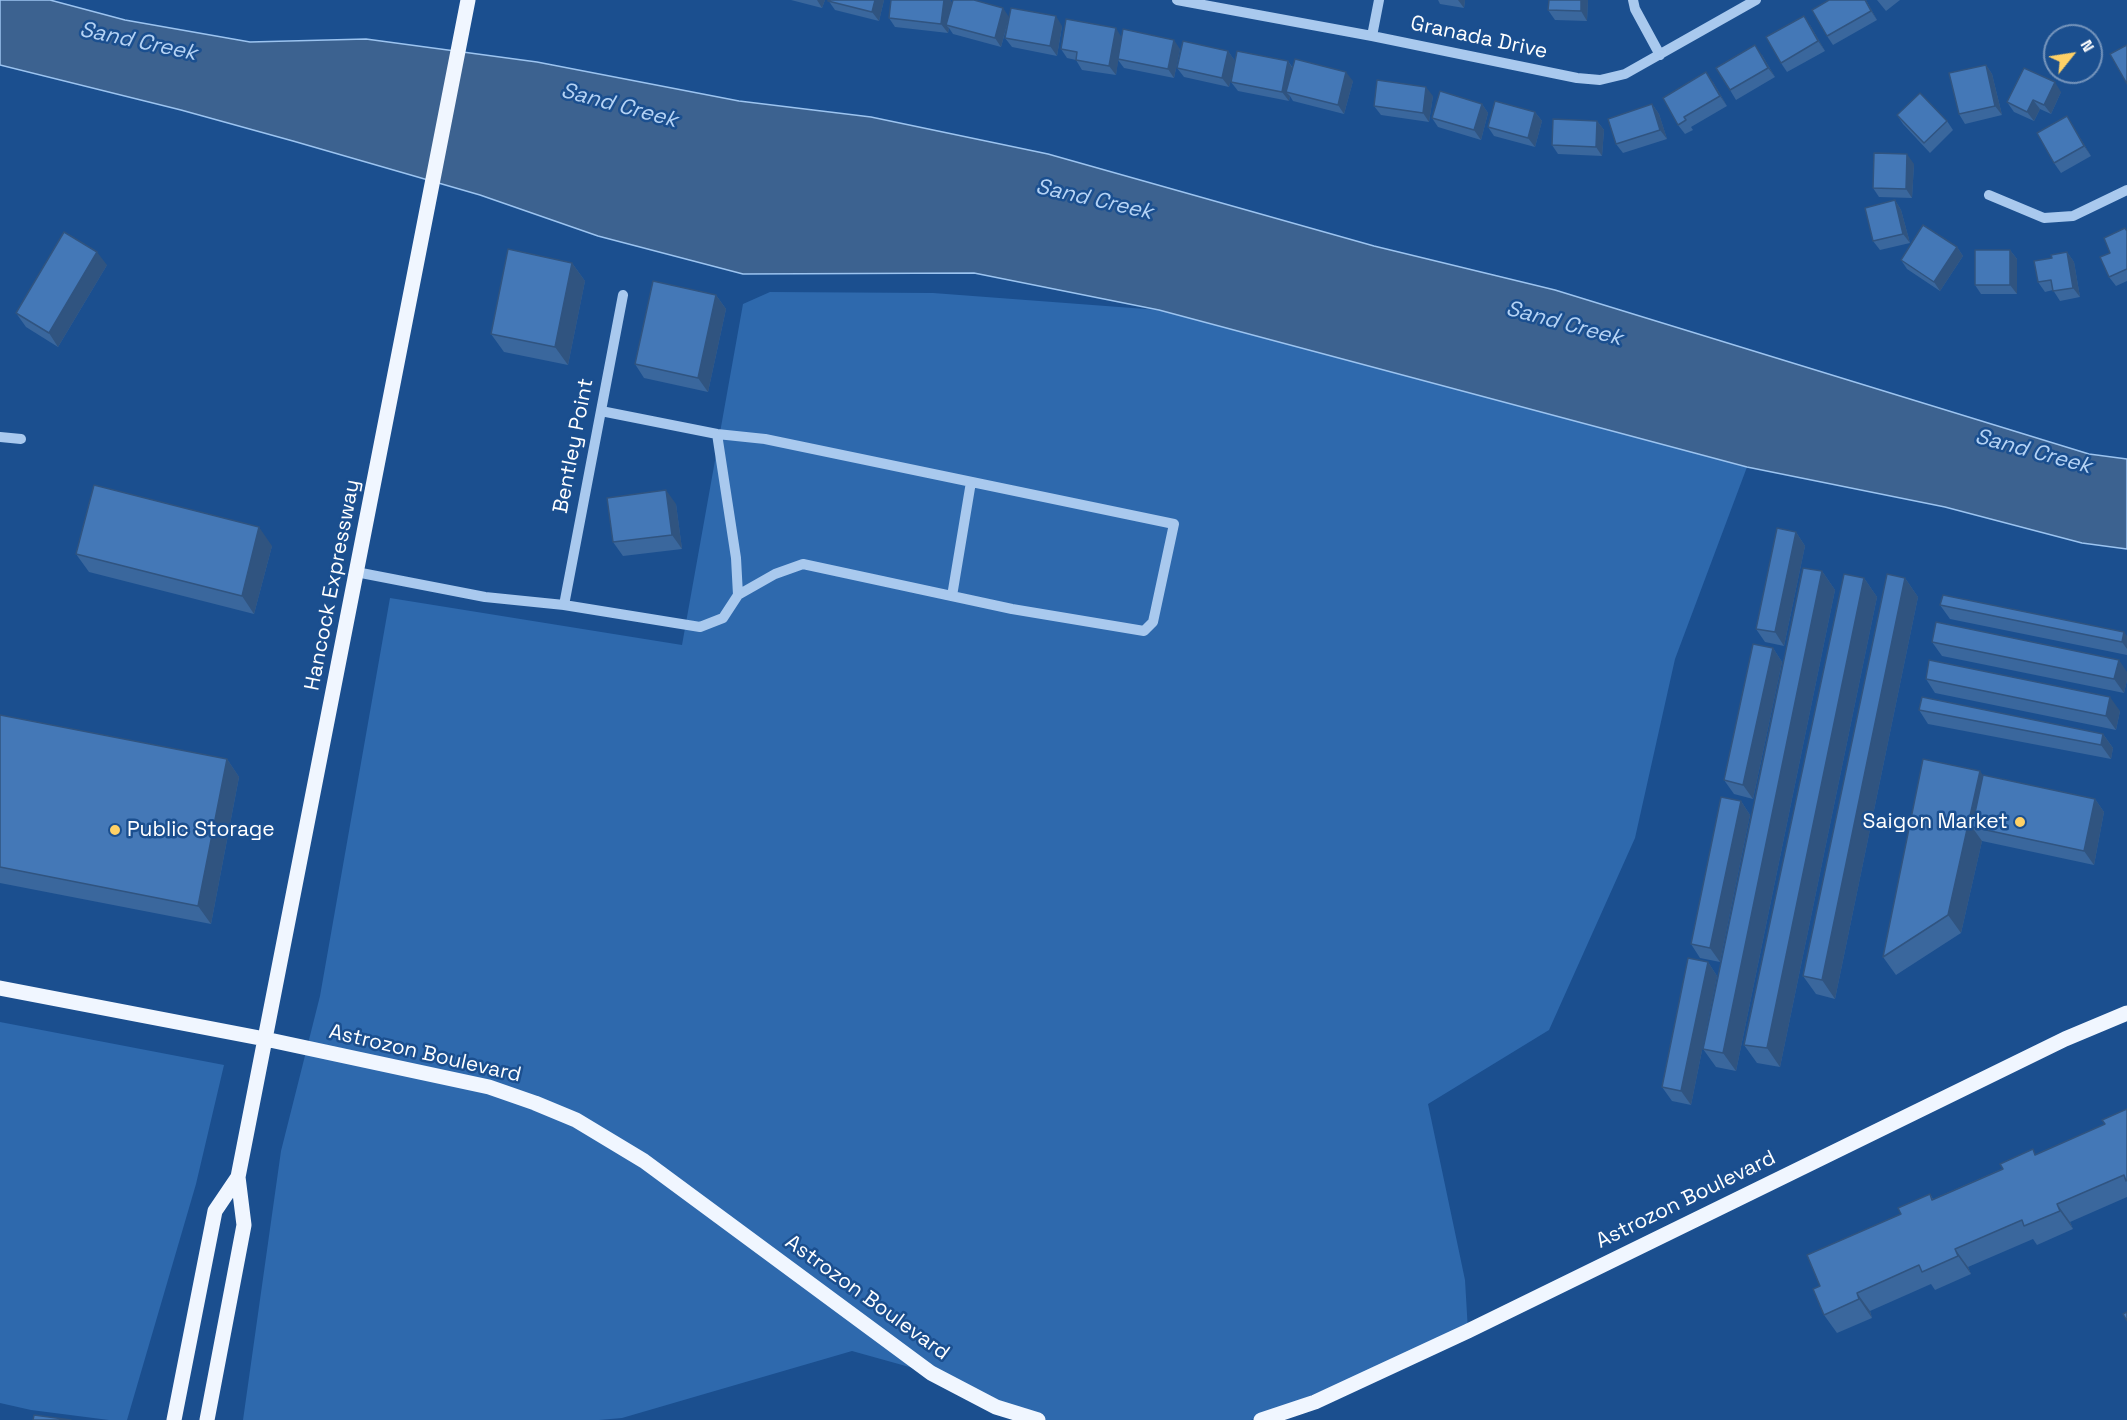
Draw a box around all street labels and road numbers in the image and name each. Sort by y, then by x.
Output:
street label: Granada Drive [1408,11,1550,65]
street label: Bentley Point [549,376,599,516]
street label: Hancock Expressway [300,477,366,693]
street label: Astrozon Boulevard [326,1020,524,1088]
street label: Astrozon Boulevard [1592,1146,1780,1254]
street label: Astrozon Boulevard [780,1230,954,1366]

